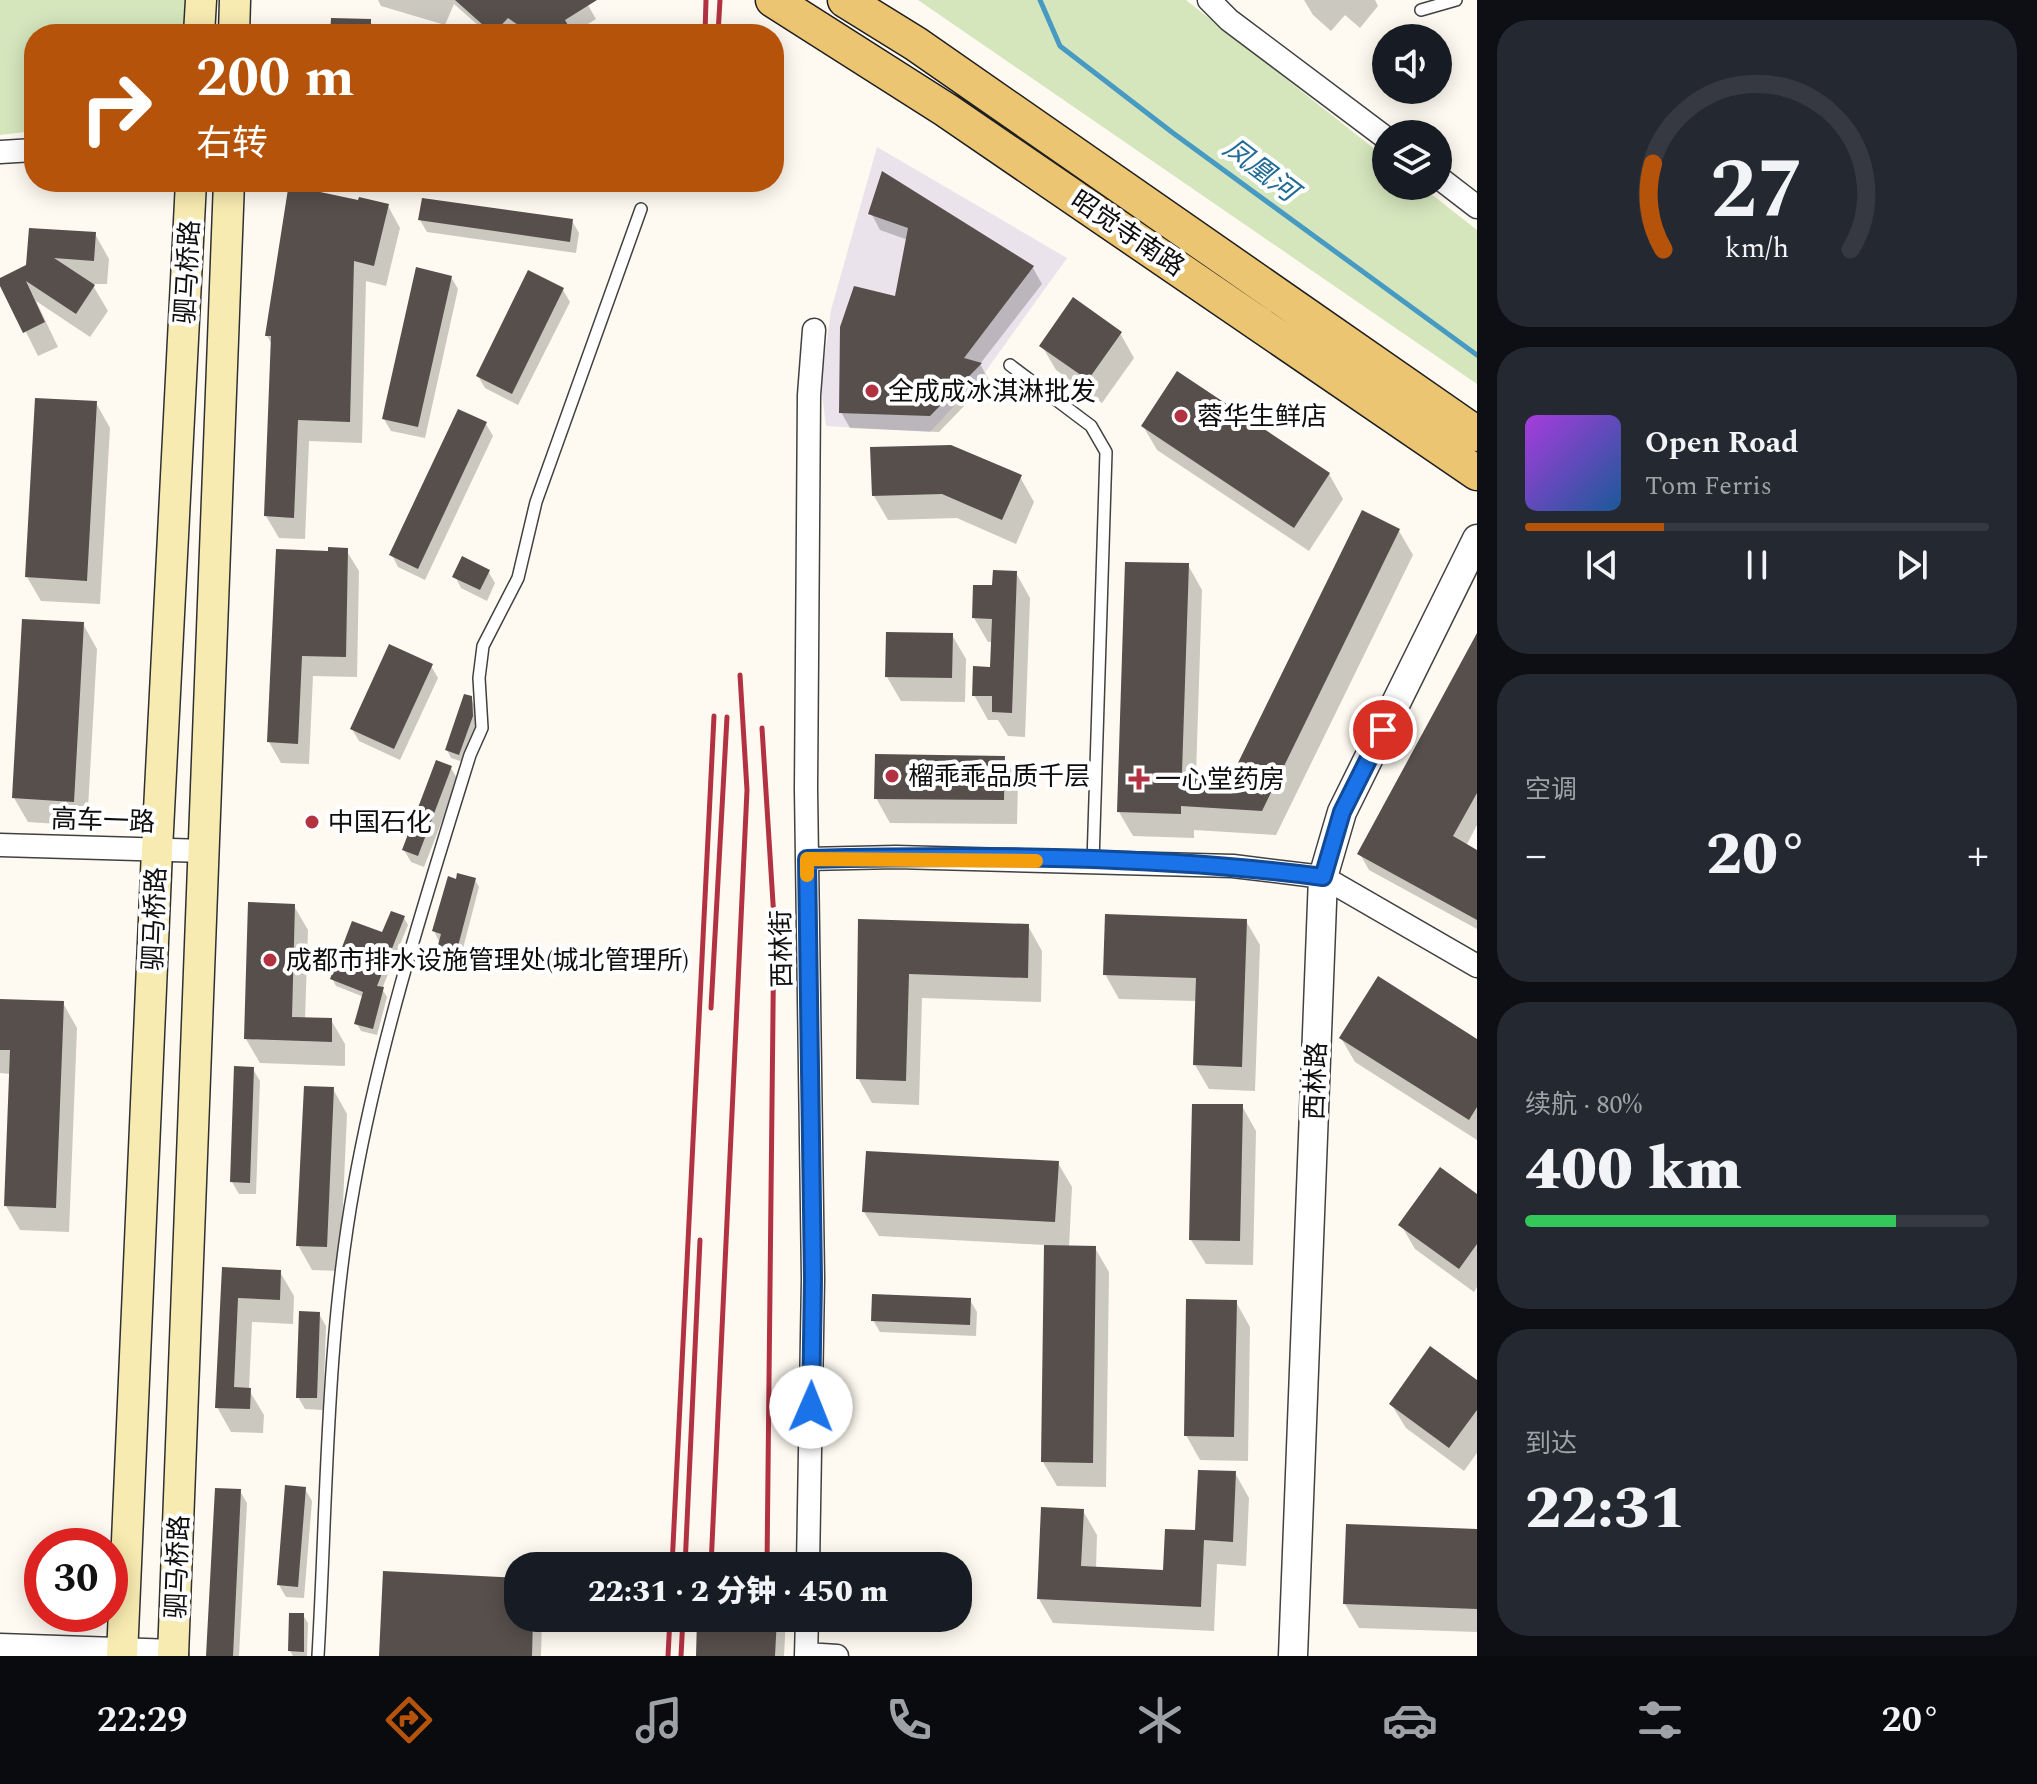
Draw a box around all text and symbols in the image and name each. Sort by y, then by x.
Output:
map controls [1372,24,1452,200]
button: sound [1372,24,1452,104]
text: 200 m [196,36,355,121]
icon: right [64,56,168,160]
text: 右转 [196,117,268,172]
button: layers [1372,120,1452,200]
text: 27 [1710,127,1804,254]
water label: 凤凰河 [1214,128,1311,216]
street label: 昭觉寺南路 [1062,181,1193,287]
street label: 驷马桥路 [165,219,211,325]
text: km/h [1725,227,1789,270]
place label: 全成成冰淇淋批发 [888,372,1096,412]
marker: 全成成冰淇淋批发 [863,382,881,400]
place label: 蓉华生鲜店 [1197,397,1327,437]
marker: 蓉华生鲜店 [1172,407,1190,425]
text: Open Road [1645,420,1799,466]
text: Tom Ferris [1645,466,1772,506]
icon: previous [1580,543,1624,587]
icon: pause [1735,543,1779,587]
icon: next [1890,543,1934,587]
pin [1349,696,1417,764]
icon: arrive [1361,708,1405,752]
place label: 榴乖乖品质千层 [908,757,1090,797]
place label: 一心堂药房 [1155,760,1285,800]
marker: 榴乖乖品质千层 [883,767,901,785]
marker: 一心堂药房 [1130,770,1148,788]
text: 空调 [1525,770,1577,810]
street label: 高车一路 [50,799,156,843]
place label: 中国石化 [328,803,432,843]
text: 20° [1706,809,1808,901]
marker: 中国石化 [303,813,321,831]
text: − [1525,822,1547,889]
text: + [1967,822,1989,889]
street label: 驷马桥路 [133,866,177,972]
street label: 西林街 [761,910,803,988]
place label: 成都市排水设施管理处(城北管理所) [286,941,689,981]
marker: 成都市排水设施管理处(城北管理所) [261,951,279,969]
street label: 西林路 [1295,1041,1337,1121]
text: 续航 · 80% [1525,1085,1642,1125]
text: 400 km [1525,1124,1742,1216]
position arrow [769,1365,853,1449]
text: 到达 [1525,1424,1577,1464]
text: 22:31 [1525,1463,1686,1555]
street label: 驷马桥路 [156,1514,200,1620]
speed limit sign: 30 [24,1528,128,1632]
text: 22:31 · 2 分钟 · 450 m [588,1569,888,1615]
icon: directions [381,1692,437,1748]
icon: music [631,1692,687,1748]
icon: phone [881,1692,937,1748]
icon: climate [1132,1692,1188,1748]
icon: car [1382,1692,1438,1748]
icon: filters [1632,1692,1688,1748]
text: 22:29 [97,1693,187,1748]
text: 20° [1882,1693,1940,1748]

